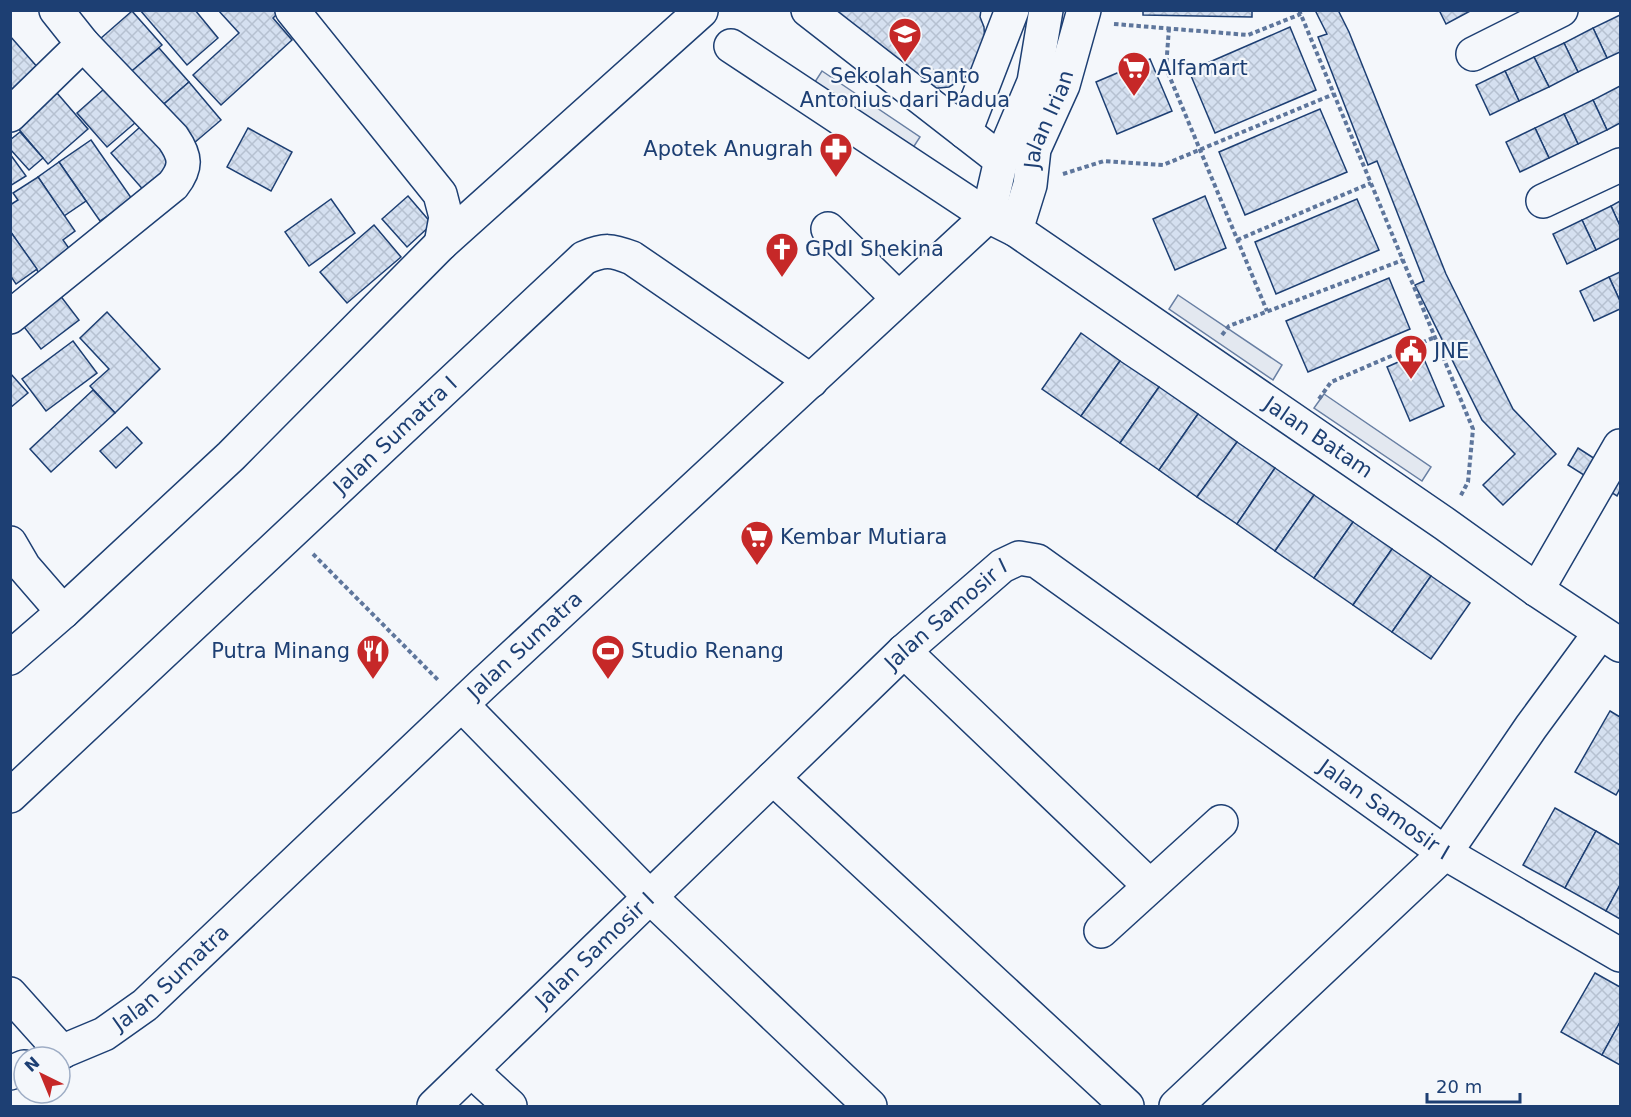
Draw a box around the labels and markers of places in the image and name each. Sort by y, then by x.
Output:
school or university icon: Sekolah Santo Antonius dari Padua [887,16,923,63]
supermarket icon: Alfamart [1116,50,1152,97]
place label: Alfamart [1157,56,1248,80]
place label: Sekolah Santo Antonius dari Padua [800,64,1010,112]
pharmacy icon: Apotek Anugrah [818,131,854,178]
place label: Apotek Anugrah [643,137,813,161]
church icon: GPdI Shekina [764,231,800,278]
place label: GPdI Shekina [805,237,944,261]
public building icon: JNE [1393,333,1429,380]
place label: JNE [1432,339,1469,363]
supermarket icon: Kembar Mutiara [739,519,775,566]
place label: Kembar Mutiara [780,525,947,549]
restaurant icon: Putra Minang [355,633,391,680]
sports icon: Studio Renang [590,633,626,680]
place label: Putra Minang [211,639,350,663]
place label: Studio Renang [631,639,784,663]

